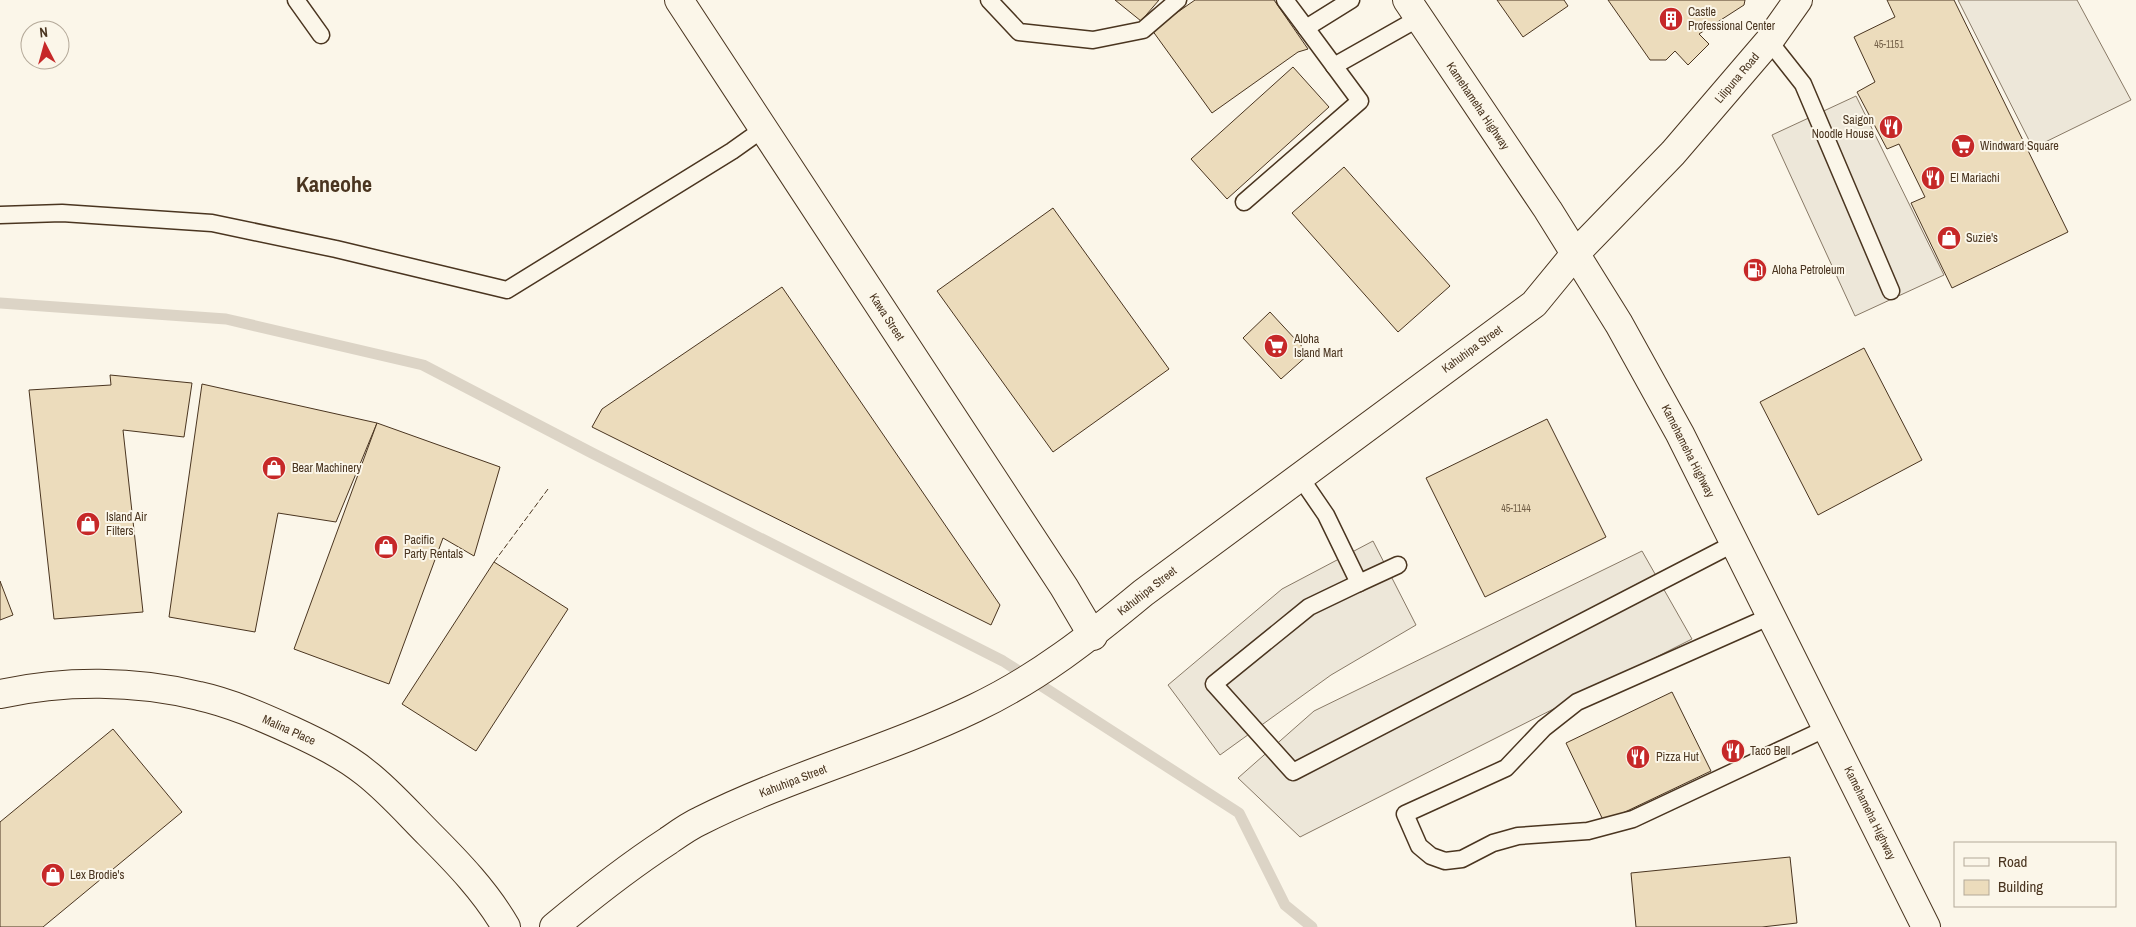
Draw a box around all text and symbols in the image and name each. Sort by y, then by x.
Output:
place label: Castle Professional Center [1688,4,1776,34]
building icon: Castle Professional Center [1658,6,1684,32]
north arrow [20,20,70,70]
text: N [39,23,49,41]
house number: 45-1151 [1874,38,1904,51]
street label: Lilipuna Road [1711,49,1763,107]
street label: Kamehameha Highway [1443,59,1513,153]
place label: Saigon Noodle House [1812,112,1874,142]
restaurant icon: Saigon Noodle House [1878,114,1904,140]
supermarket icon: Windward Square [1950,133,1976,159]
place label: Windward Square [1980,138,2059,154]
restaurant icon: El Mariachi [1920,165,1946,191]
district label: Kaneohe [296,169,372,199]
place label: El Mariachi [1950,170,2000,186]
shop icon: Suzie's [1936,225,1962,251]
place label: Suzie's [1966,230,1998,246]
fuel station icon: Aloha Petroleum [1742,257,1768,283]
place label: Aloha Petroleum [1771,262,1845,278]
street label: Kawa Street [866,290,908,344]
street label: Kahuhipa Street [1439,321,1506,376]
place label: Aloha Island Mart [1293,331,1343,361]
supermarket icon: Aloha Island Mart [1263,333,1289,359]
street label: Kamehameha Highway [1658,402,1718,500]
shop icon: Bear Machinery [261,455,287,481]
place label: Bear Machinery [292,460,362,476]
house number: 45-1144 [1501,502,1531,515]
place label: Island Air Filters [106,509,148,539]
shop icon: Island Air Filters [75,511,101,537]
place label: Pacific Party Rentals [404,532,463,562]
shop icon: Pacific Party Rentals [373,534,399,560]
street label: Kahuhipa Street [1114,563,1180,619]
street label: Malina Place [260,711,318,749]
restaurant icon: Taco Bell [1720,738,1746,764]
place label: Taco Bell [1750,743,1790,759]
restaurant icon: Pizza Hut [1625,744,1651,770]
place label: Pizza Hut [1656,749,1699,765]
street label: Kahuhipa Street [757,761,829,801]
street label: Kamehameha Highway [1840,764,1900,863]
legend [1954,842,2116,907]
text: Road [1998,851,2027,872]
shop icon: Lex Brodie's [40,862,66,888]
place label: Lex Brodie's [70,867,124,883]
text: Building [1998,876,2043,897]

